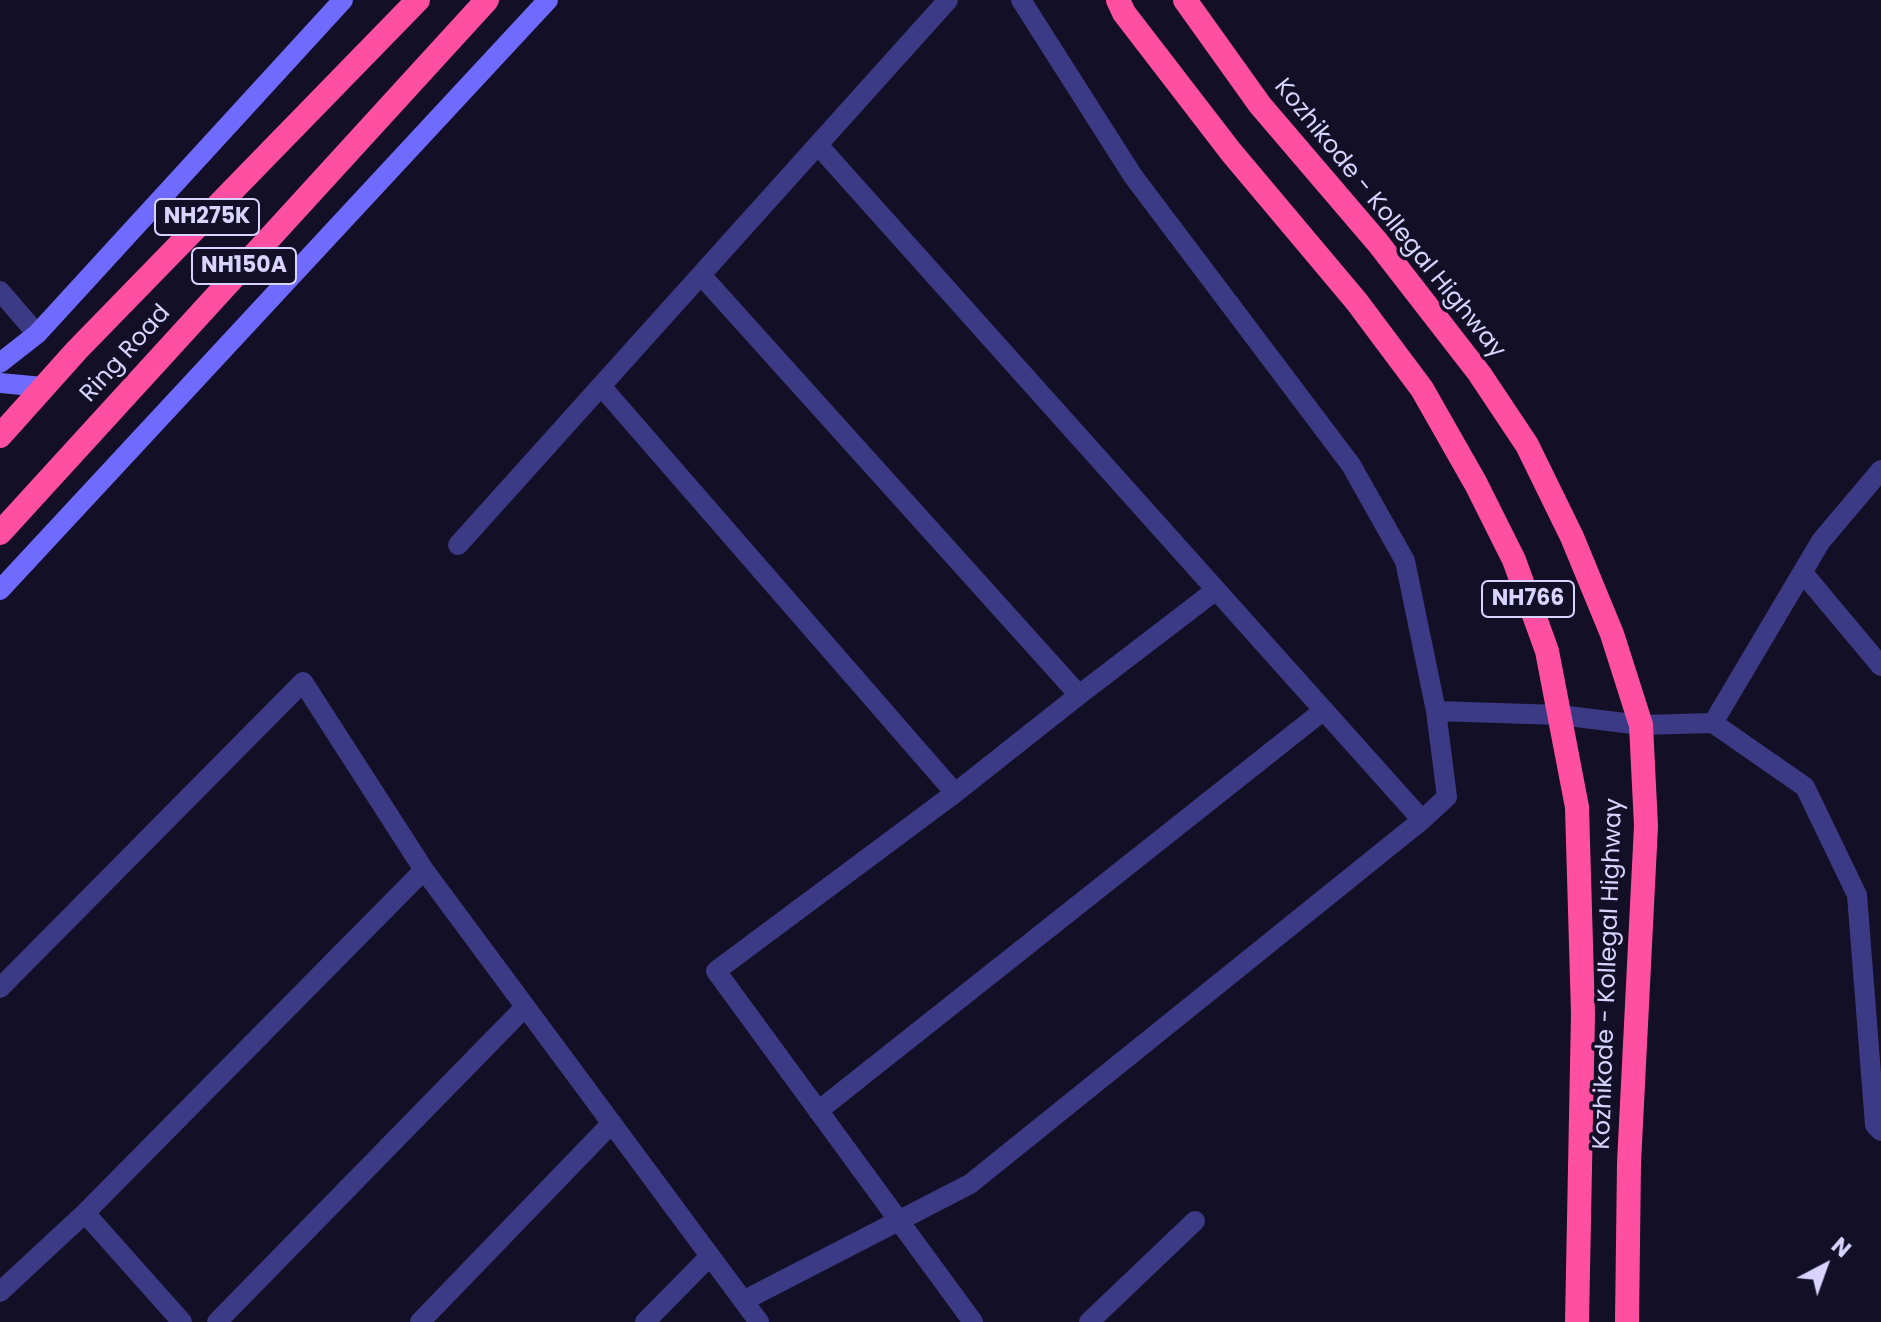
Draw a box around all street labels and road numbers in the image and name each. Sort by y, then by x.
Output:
street label: Kozhikode - Kollegal Highway [1267,73,1511,365]
road number: NH275K [155,199,259,235]
road number: NH150A [192,248,296,284]
street label: Ring Road [75,299,177,409]
road number: NH766 [1482,581,1574,617]
street label: Kozhikode - Kollegal Highway [1588,798,1630,1150]

